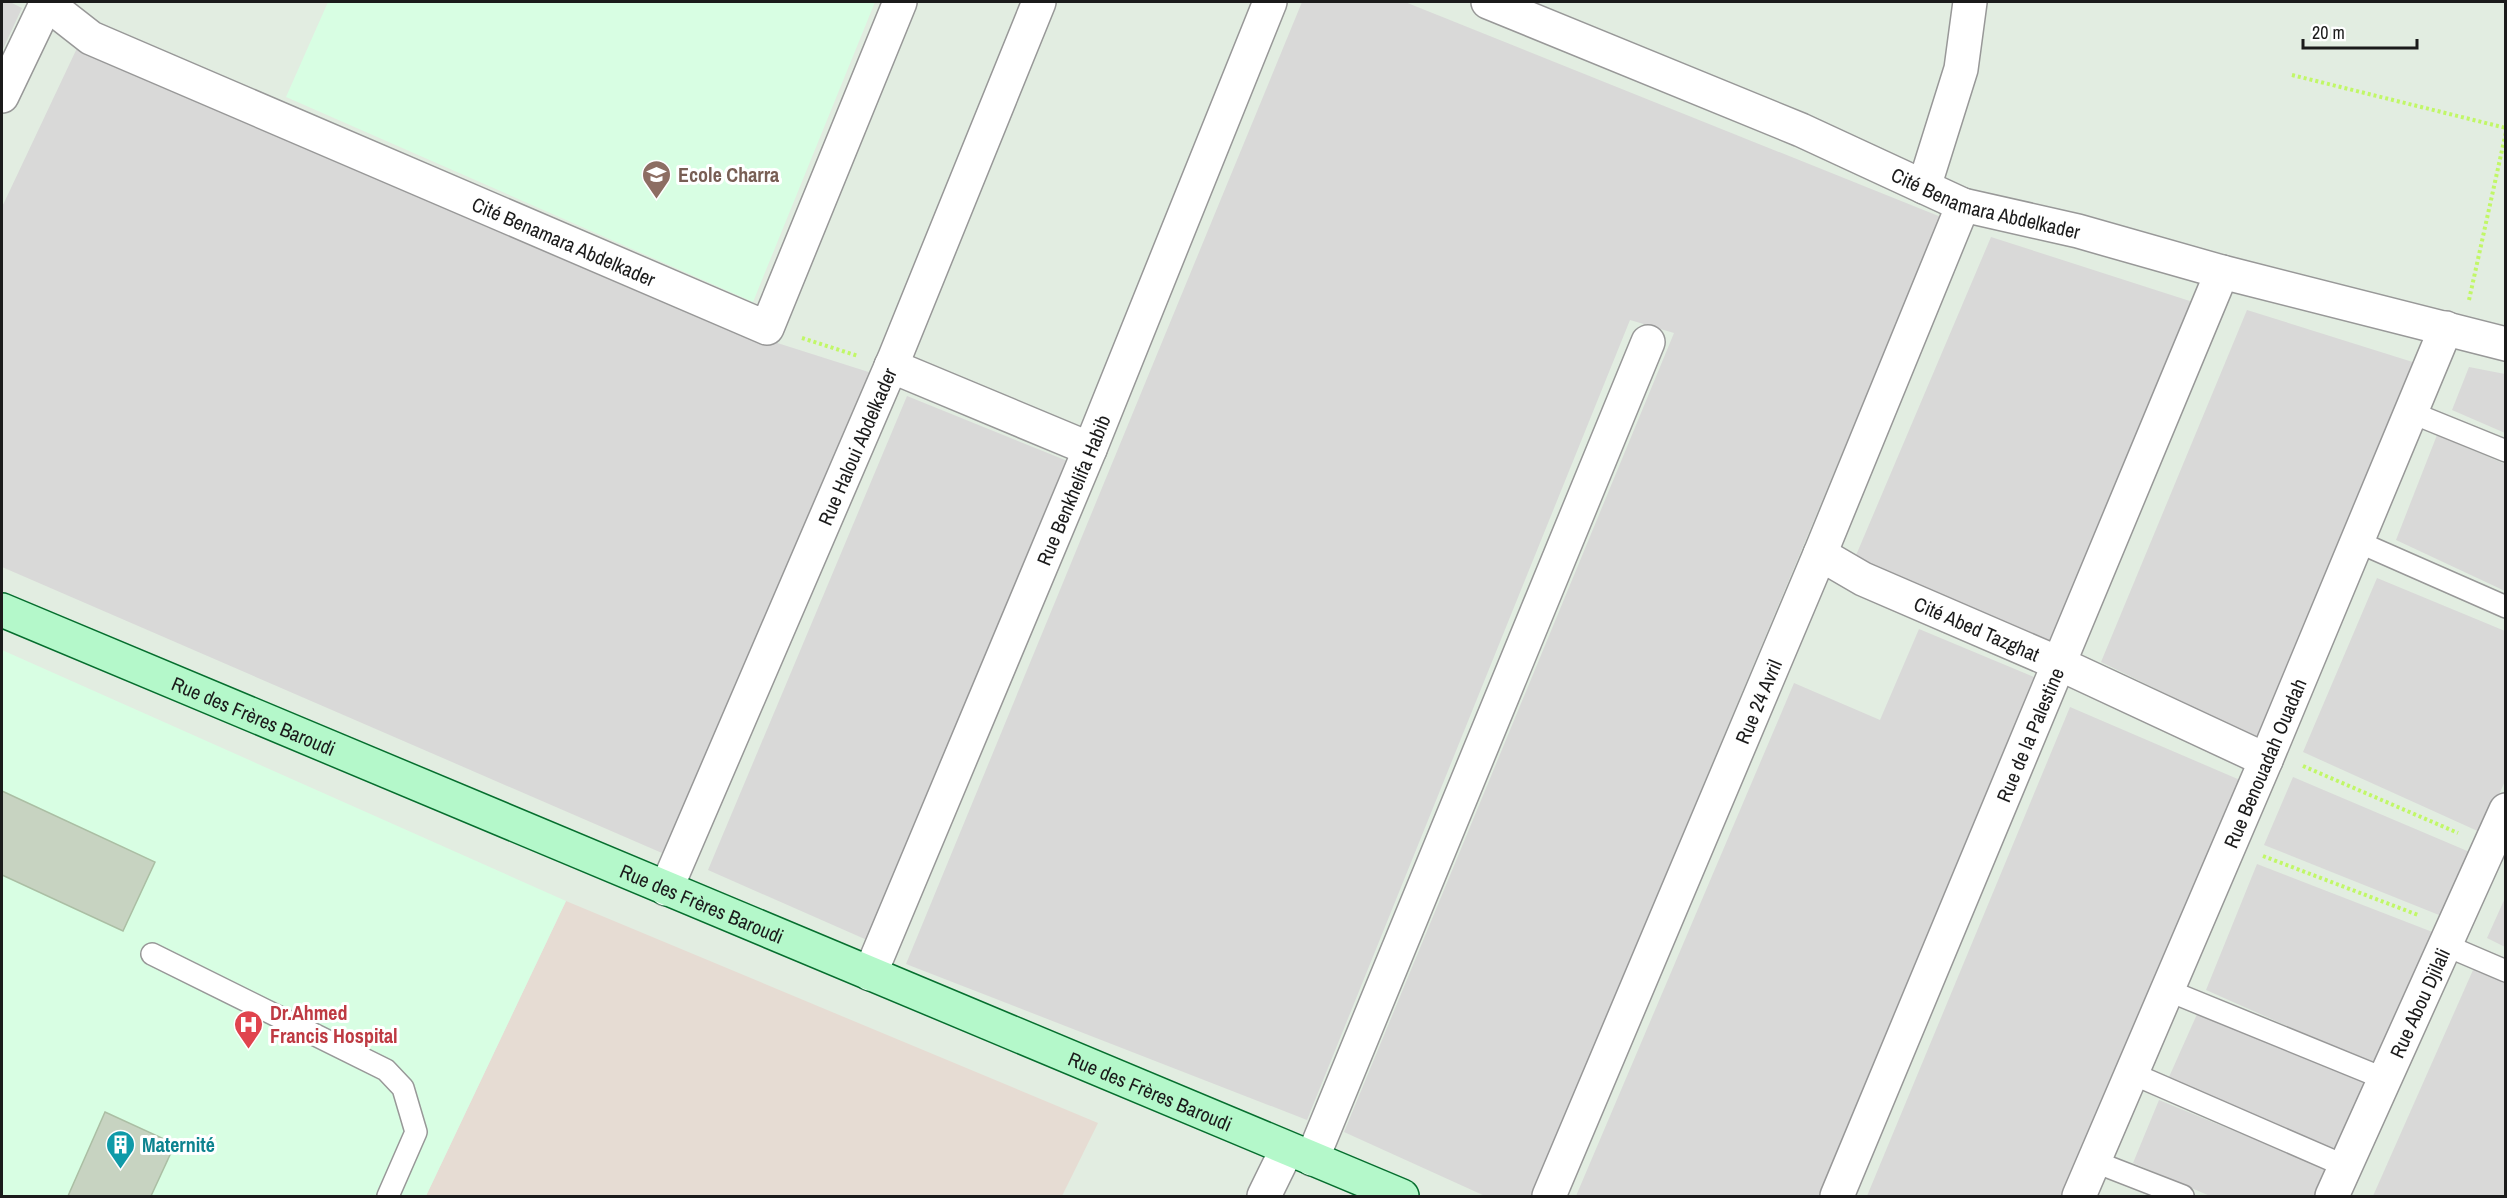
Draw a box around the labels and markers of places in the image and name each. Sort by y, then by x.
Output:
school or university icon: Ecole Charra [641,158,673,200]
place label: Ecole Charra [678,161,779,188]
place label: Dr.Ahmed Francis Hospital [270,999,398,1049]
hospital icon: Dr.Ahmed Francis Hospital [233,1008,265,1050]
building icon: Maternité [105,1128,137,1170]
place label: Maternité [142,1131,215,1158]

